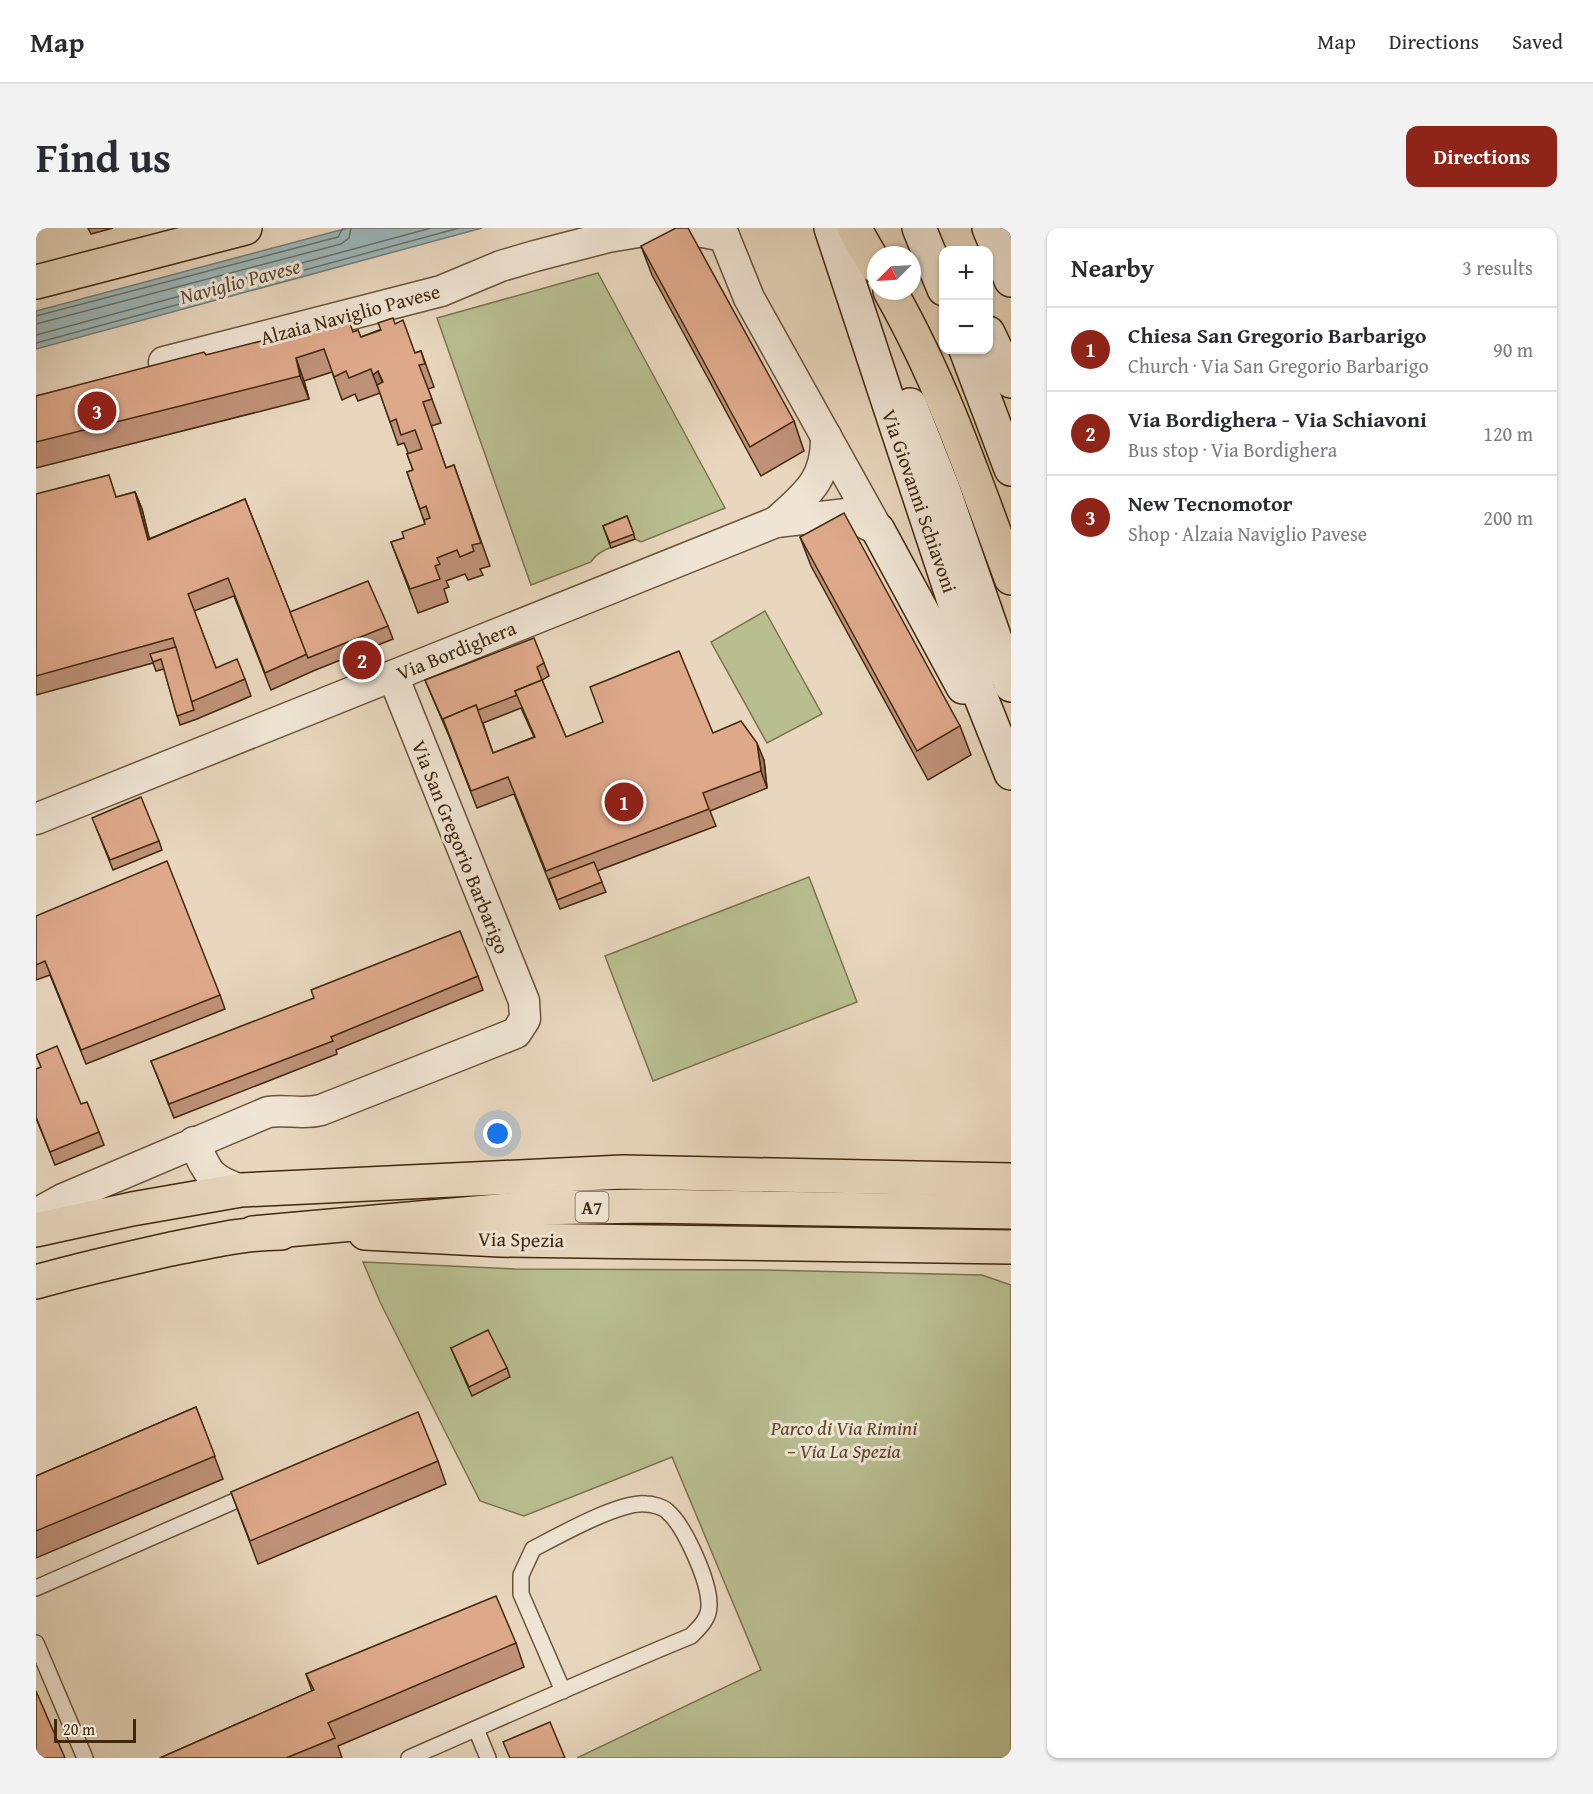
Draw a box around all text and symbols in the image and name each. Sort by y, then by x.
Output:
text: Map [30,21,84,62]
text: Map [1317,26,1356,57]
text: Directions [1389,26,1479,57]
text: Saved [1512,26,1563,57]
text: Find us [36,126,171,187]
button: Directions [1406,126,1557,187]
north arrow [867,246,921,300]
map controls [939,246,993,354]
button: + [939,246,993,300]
text: Nearby [1071,248,1154,287]
water label: Naviglio Pavese [175,250,304,312]
text: 3 results [1462,253,1533,282]
street label: Alzaia Naviglio Pavese [257,276,443,352]
button: − [939,300,993,354]
text: Chiesa San Gregorio Barbarigo [1128,319,1427,351]
text: 1 [1085,335,1096,364]
text: 90 m [1493,335,1533,364]
text: Church · Via San Gregorio Barbarigo [1128,351,1429,380]
pin: 3 [78,388,116,434]
text: Via Bordighera - Via Schiavoni [1128,403,1427,435]
street label: Via Giovanni Schiavoni [875,405,965,597]
text: 2 [1085,419,1096,448]
text: 120 m [1483,419,1533,448]
text: Bus stop · Via Bordighera [1128,435,1337,464]
text: New Tecnomotor [1128,487,1293,519]
text: 3 [1085,503,1096,532]
text: 200 m [1483,503,1533,532]
text: Shop · Alzaia Naviglio Pavese [1128,519,1367,548]
street label: Via Bordighera [392,613,521,687]
pin: 2 [342,638,382,682]
street label: Via San Gregorio Barbarigo [405,736,517,958]
pin: 1 [604,780,644,824]
your location [483,1119,512,1148]
road number: A7 [576,1192,608,1222]
street label: Via Spezia [478,1224,565,1254]
park label: Parco di Via Rimini – Via La Spezia [770,1413,917,1465]
scale bar [54,1716,136,1744]
text: 20 m [63,1717,95,1741]

